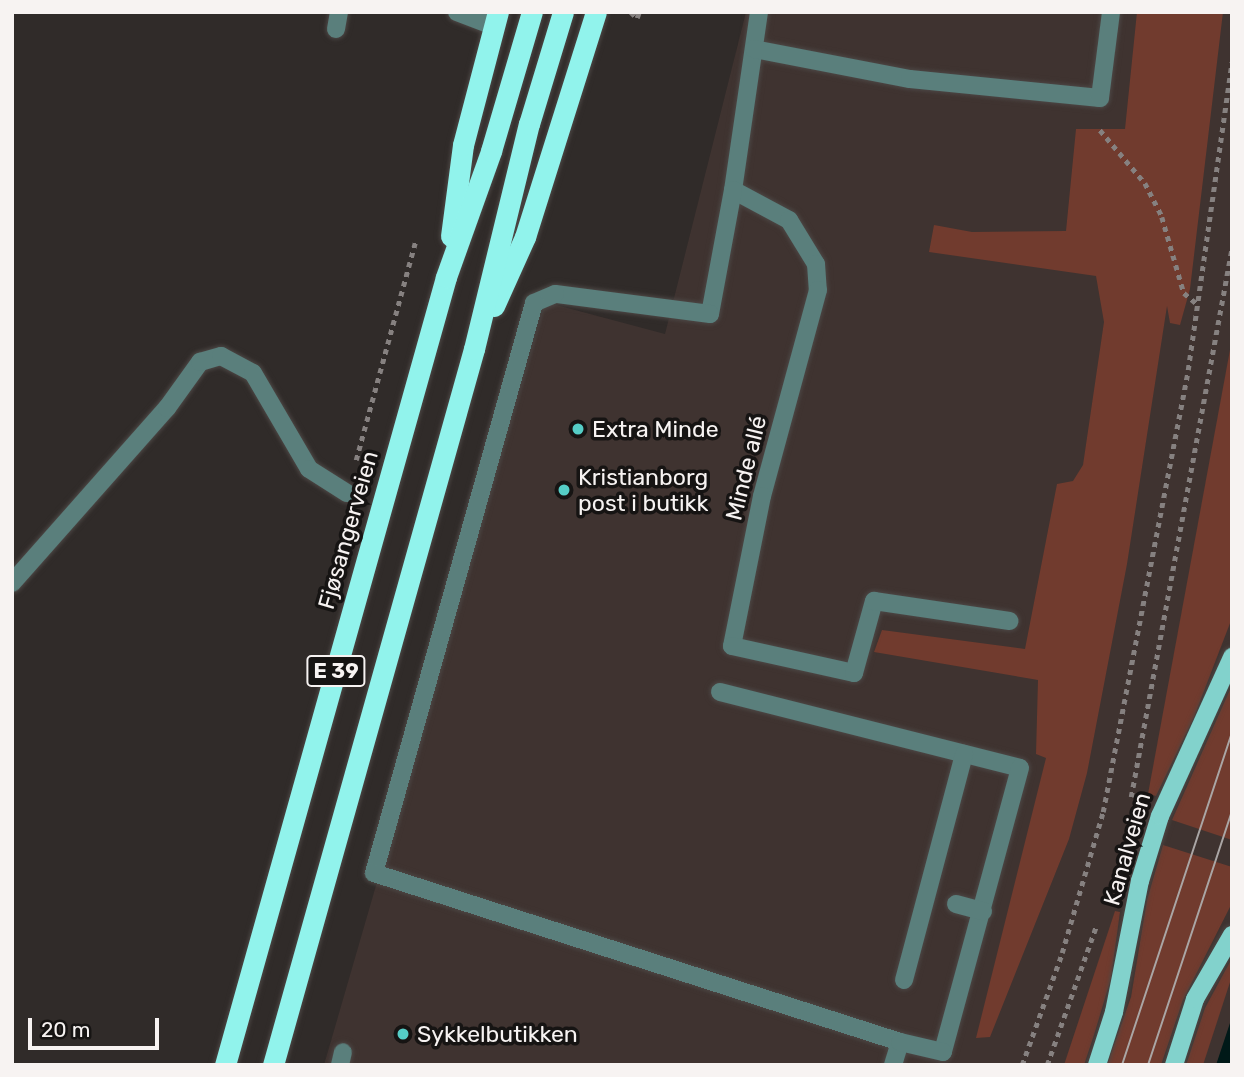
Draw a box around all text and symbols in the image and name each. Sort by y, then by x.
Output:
street label: Minde allé [720,413,772,523]
place label: Extra Minde [592,415,719,443]
marker: Extra Minde [570,421,586,437]
street label: Fjøsangerveien [312,448,384,612]
place label: Kristianborg post i butikk [578,463,708,517]
marker: Kristianborg post i butikk [556,482,572,498]
road number: E 39 [306,654,366,688]
street label: Kanalveien [1098,789,1156,909]
scale bar [32,1004,163,1048]
text: 20 m [41,1017,90,1042]
place label: Sykkelbutikken [417,1020,578,1048]
marker: Sykkelbutikken [395,1026,411,1042]

